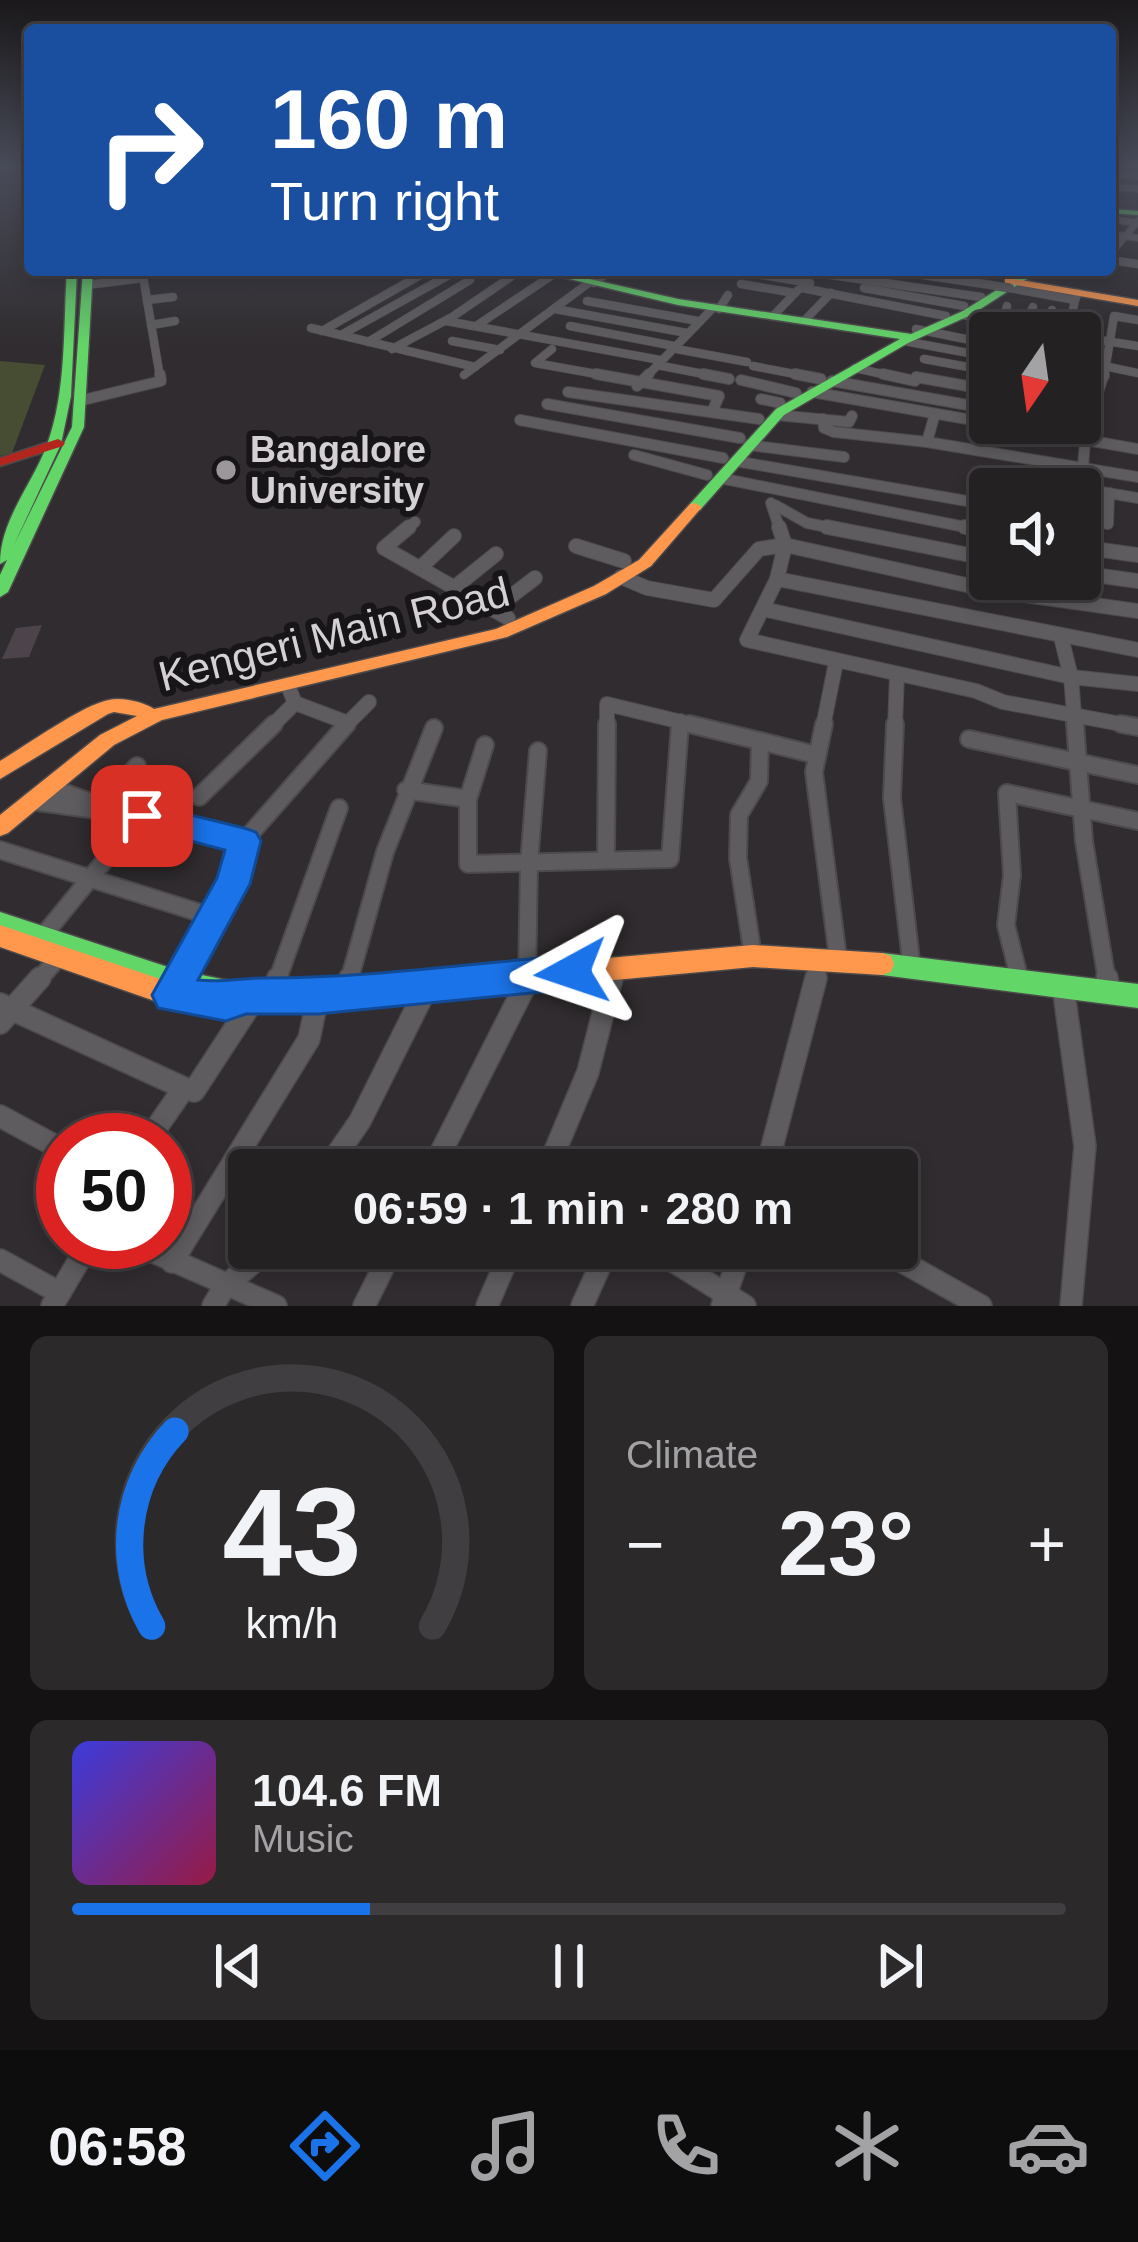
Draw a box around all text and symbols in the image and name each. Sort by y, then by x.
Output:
icon: right [72,72,228,228]
text: 160 m [270,72,508,166]
text: Turn right [270,171,499,231]
north arrow [969,312,1101,444]
map controls [969,312,1101,600]
place label: Bangalore University [250,429,426,511]
marker: Bangalore University [213,457,239,483]
button: sound [969,468,1101,600]
street label: Kengeri Main Road [154,568,514,700]
pin [91,765,193,867]
icon: arrive [109,783,175,849]
position arrow [509,909,635,1035]
speed limit sign: 50 [36,1113,192,1269]
text: 06:59 · 1 min · 280 m [353,1183,793,1234]
text: Climate [626,1433,758,1476]
text: 43 [223,1462,361,1601]
text: 23° [778,1494,914,1594]
text: − [626,1507,665,1581]
text: + [1027,1507,1066,1581]
text: km/h [246,1599,338,1647]
text: 104.6 FM [252,1765,442,1816]
text: Music [252,1817,354,1860]
icon: previous [205,1933,271,1999]
icon: pause [536,1933,602,1999]
icon: next [867,1933,933,1999]
icon: directions [283,2104,367,2188]
icon: music [464,2104,548,2188]
icon: phone [644,2104,728,2188]
icon: climate [825,2104,909,2188]
icon: car [1006,2104,1090,2188]
text: 06:58 [48,2116,186,2176]

